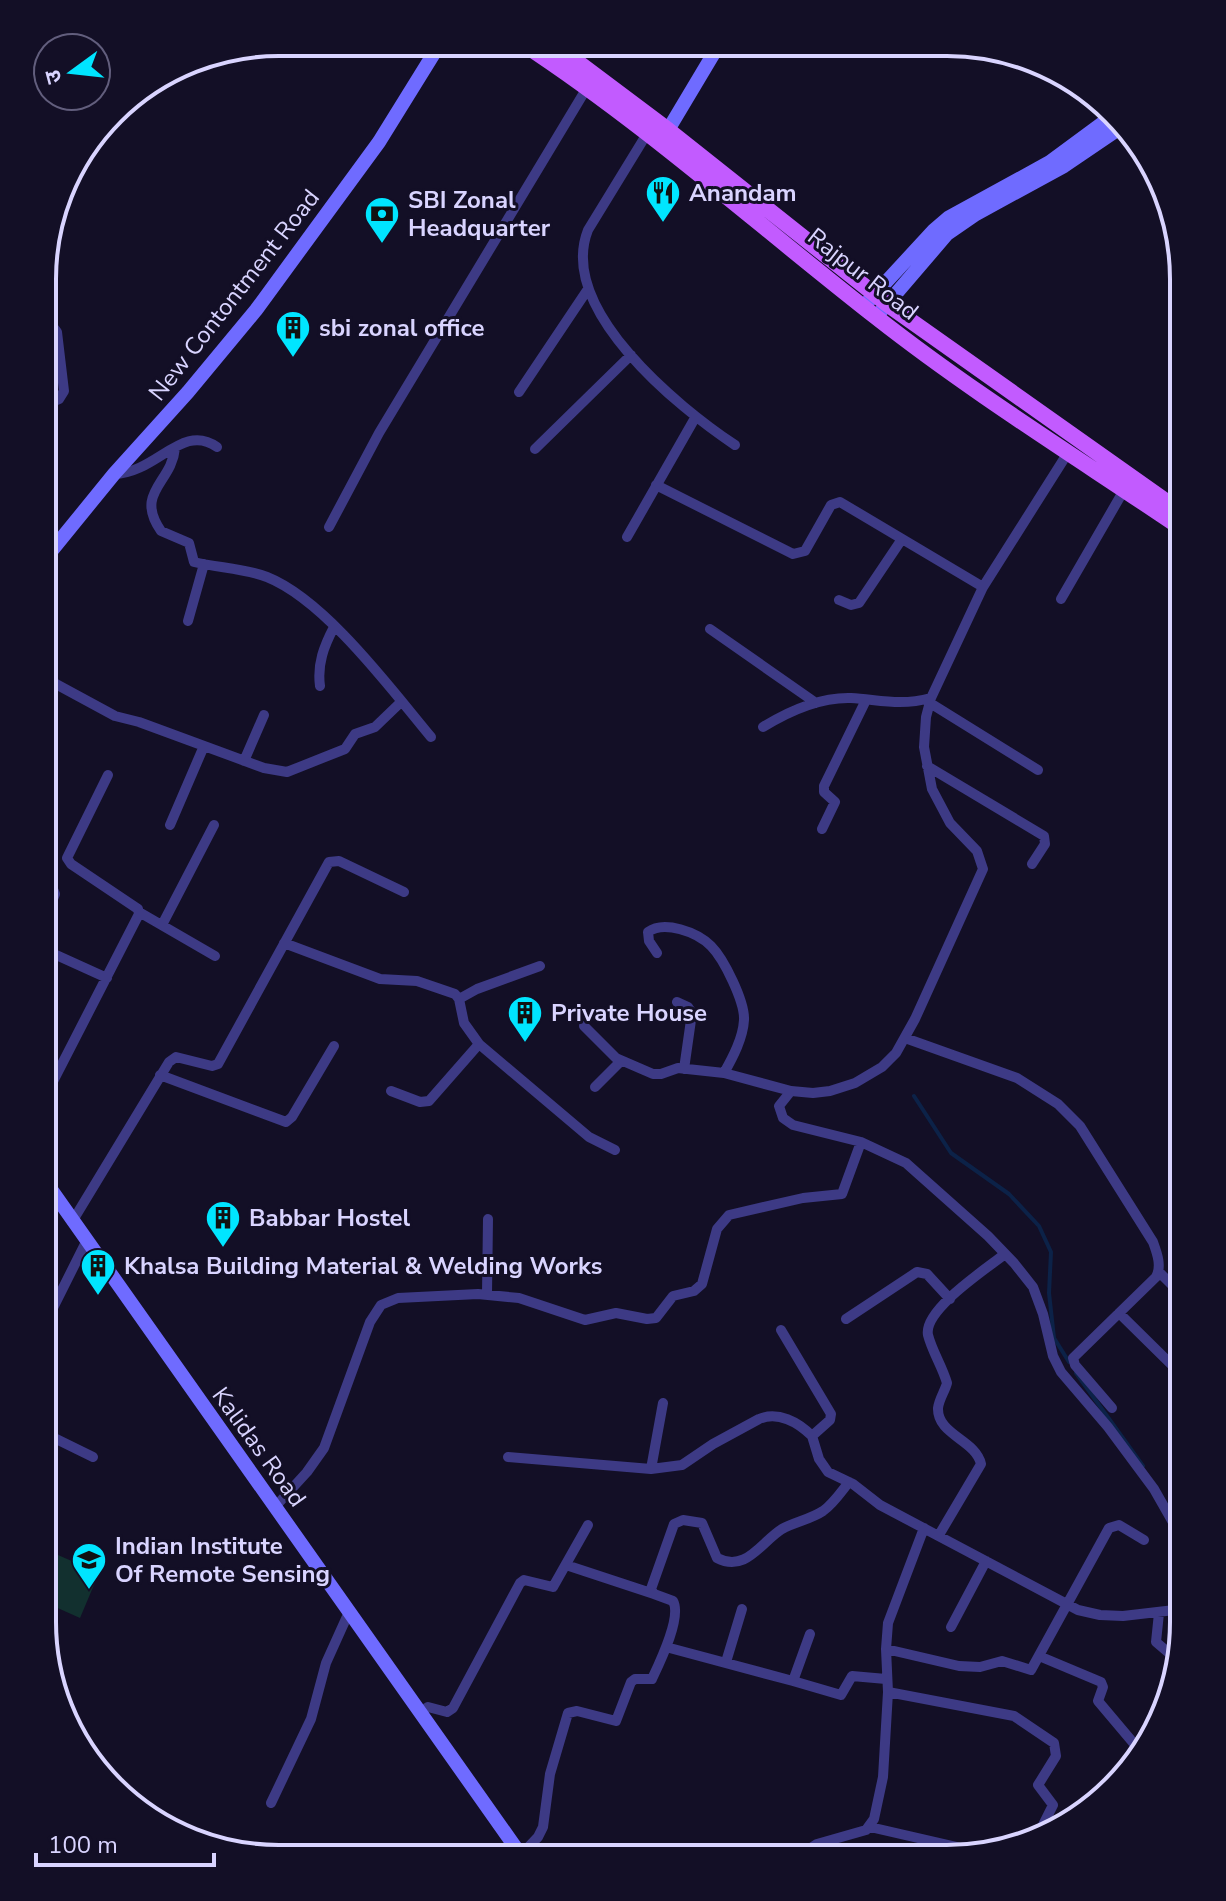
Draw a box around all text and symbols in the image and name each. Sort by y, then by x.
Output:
north arrow [32,32,112,112]
text: उ [37,66,70,87]
restaurant icon: Anandam [644,174,682,224]
place label: Anandam [689,177,797,209]
street label: New Contontment Road [141,183,327,407]
place label: SBI Zonal Headquarter [408,184,551,244]
bank icon: SBI Zonal Headquarter [363,195,401,245]
street label: Rajpur Road [801,221,925,327]
building icon: sbi zonal office [274,309,312,359]
place label: sbi zonal office [319,312,485,344]
building icon: Private House [506,994,544,1044]
place label: Private House [551,997,707,1029]
building icon: Babbar Hostel [204,1199,242,1249]
place label: Babbar Hostel [249,1202,411,1234]
building icon: Khalsa Building Material & Welding Works [79,1247,117,1297]
place label: Khalsa Building Material & Welding Works [124,1250,602,1282]
street label: Kalidas Road [205,1381,313,1513]
place label: Indian Institute Of Remote Sensing [115,1530,330,1590]
school or university icon: Indian Institute Of Remote Sensing [70,1541,108,1591]
scale bar [36,1817,214,1867]
text: 100 m [48,1829,118,1861]

